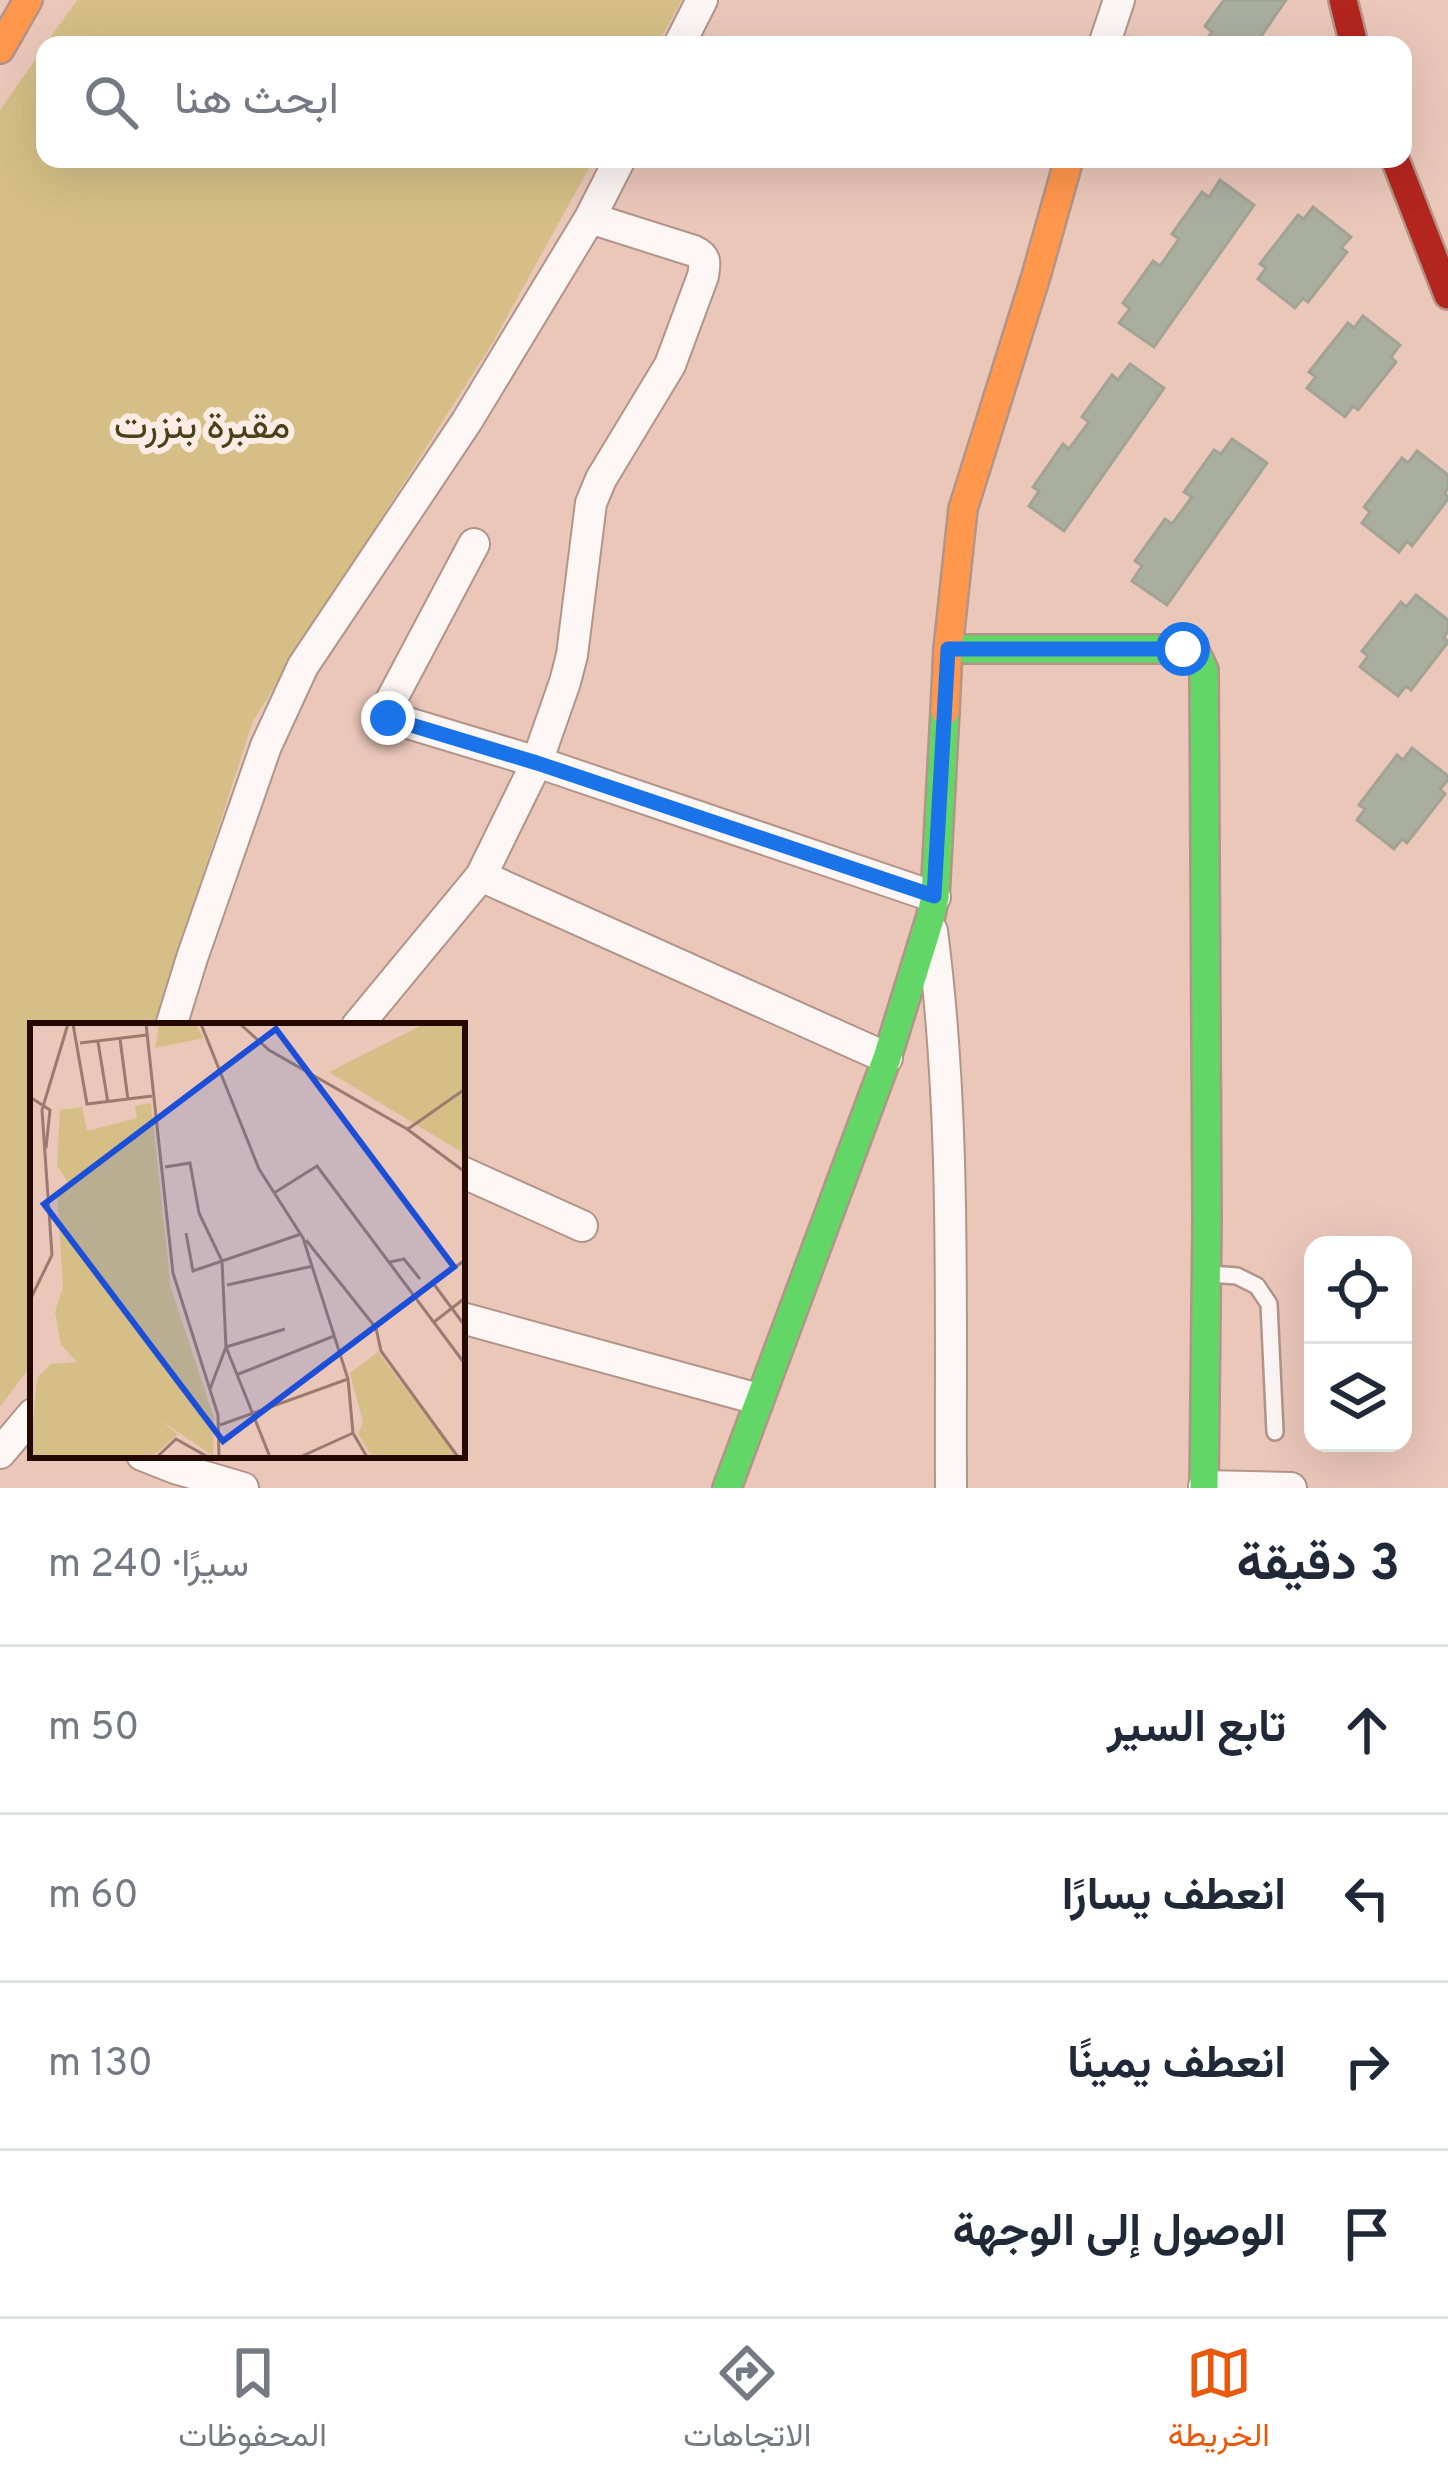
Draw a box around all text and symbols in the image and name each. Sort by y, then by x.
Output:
search box [36,36,1412,168]
icon: search [78,69,144,135]
text: ابحث هنا [174,73,339,130]
park label: مقبرة بنزرت [114,404,290,453]
route start [1156,622,1210,676]
route end [361,691,415,745]
inset map [30,1023,465,1458]
map controls [1304,1236,1412,1452]
button: locate [1304,1236,1412,1344]
button: layers [1304,1344,1412,1452]
text: 3 دقيقة [1236,1534,1400,1599]
text: سيرًا · 240 m [48,1542,249,1591]
icon: ahead [1334,1697,1400,1763]
text: تابع السير [1107,1701,1286,1758]
text: 50 m [48,1705,139,1754]
icon: left [1334,1865,1400,1931]
text: انعطف يسارًا [1062,1869,1286,1926]
text: 60 m [48,1873,139,1922]
icon: right [1334,2033,1400,2099]
text: انعطف يمينًا [1067,2037,1286,2094]
text: 130 m [48,2041,153,2090]
icon: arrive [1334,2201,1400,2267]
text: الوصول إلى الوجهة [952,2205,1286,2262]
tab: المحفوظات [178,2340,327,2464]
tab: الاتجاهات [683,2340,811,2464]
tab: الخريطة [1168,2340,1270,2464]

